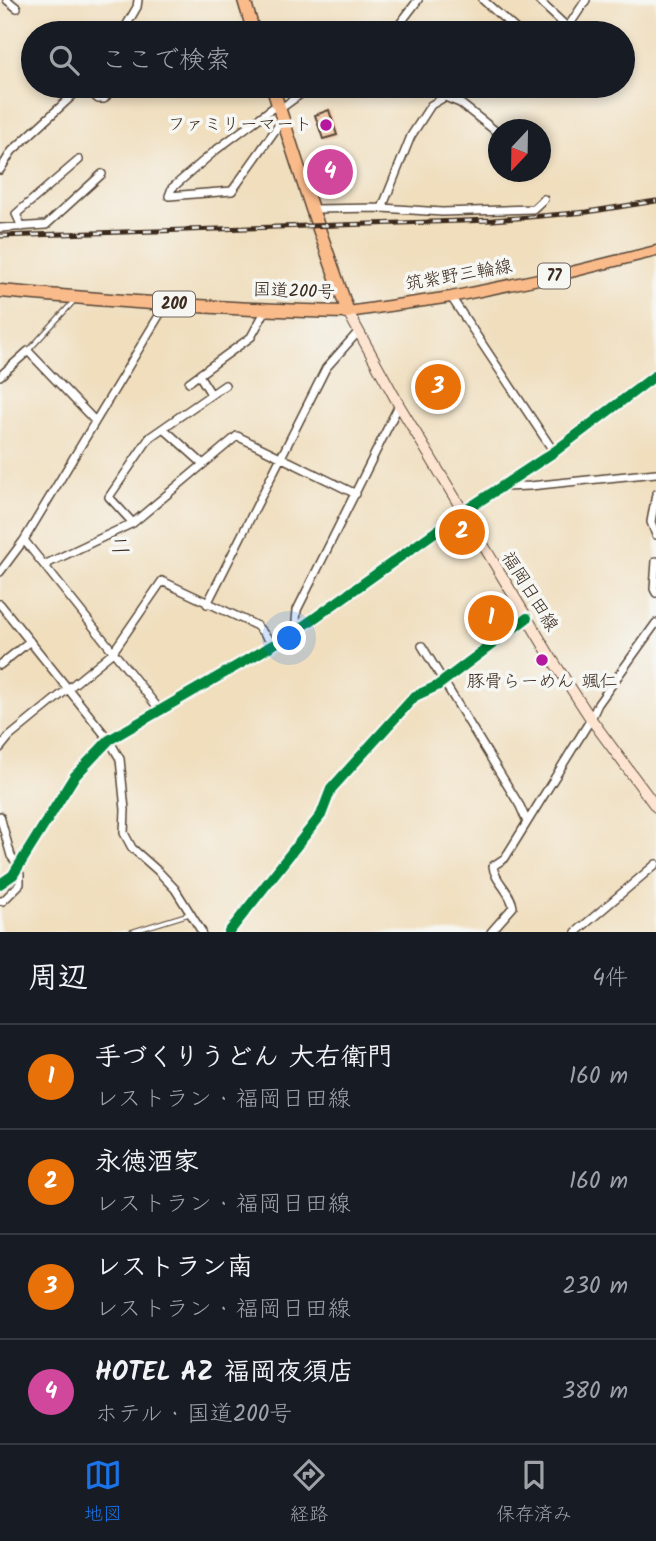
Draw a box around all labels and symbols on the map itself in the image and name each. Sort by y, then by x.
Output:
place label: ファミリーマート [168,111,312,140]
marker: ファミリーマート [318,117,334,133]
north arrow [488,119,551,182]
pin: 4 [307,146,353,198]
street label: 筑紫野三輪線 [403,252,515,300]
road number: 77 [538,264,570,288]
street label: 国道200号 [252,276,336,308]
road number: 200 [153,292,195,316]
pin: 3 [415,361,461,413]
pin: 2 [439,506,485,558]
district label: 二 [111,531,132,564]
street label: 福岡日田線 [493,546,565,638]
pin: 1 [468,592,514,644]
your location [272,621,306,655]
marker: 豚骨らーめん 颯仁 [534,652,550,668]
place label: 豚骨らーめん 颯仁 [466,668,618,697]

